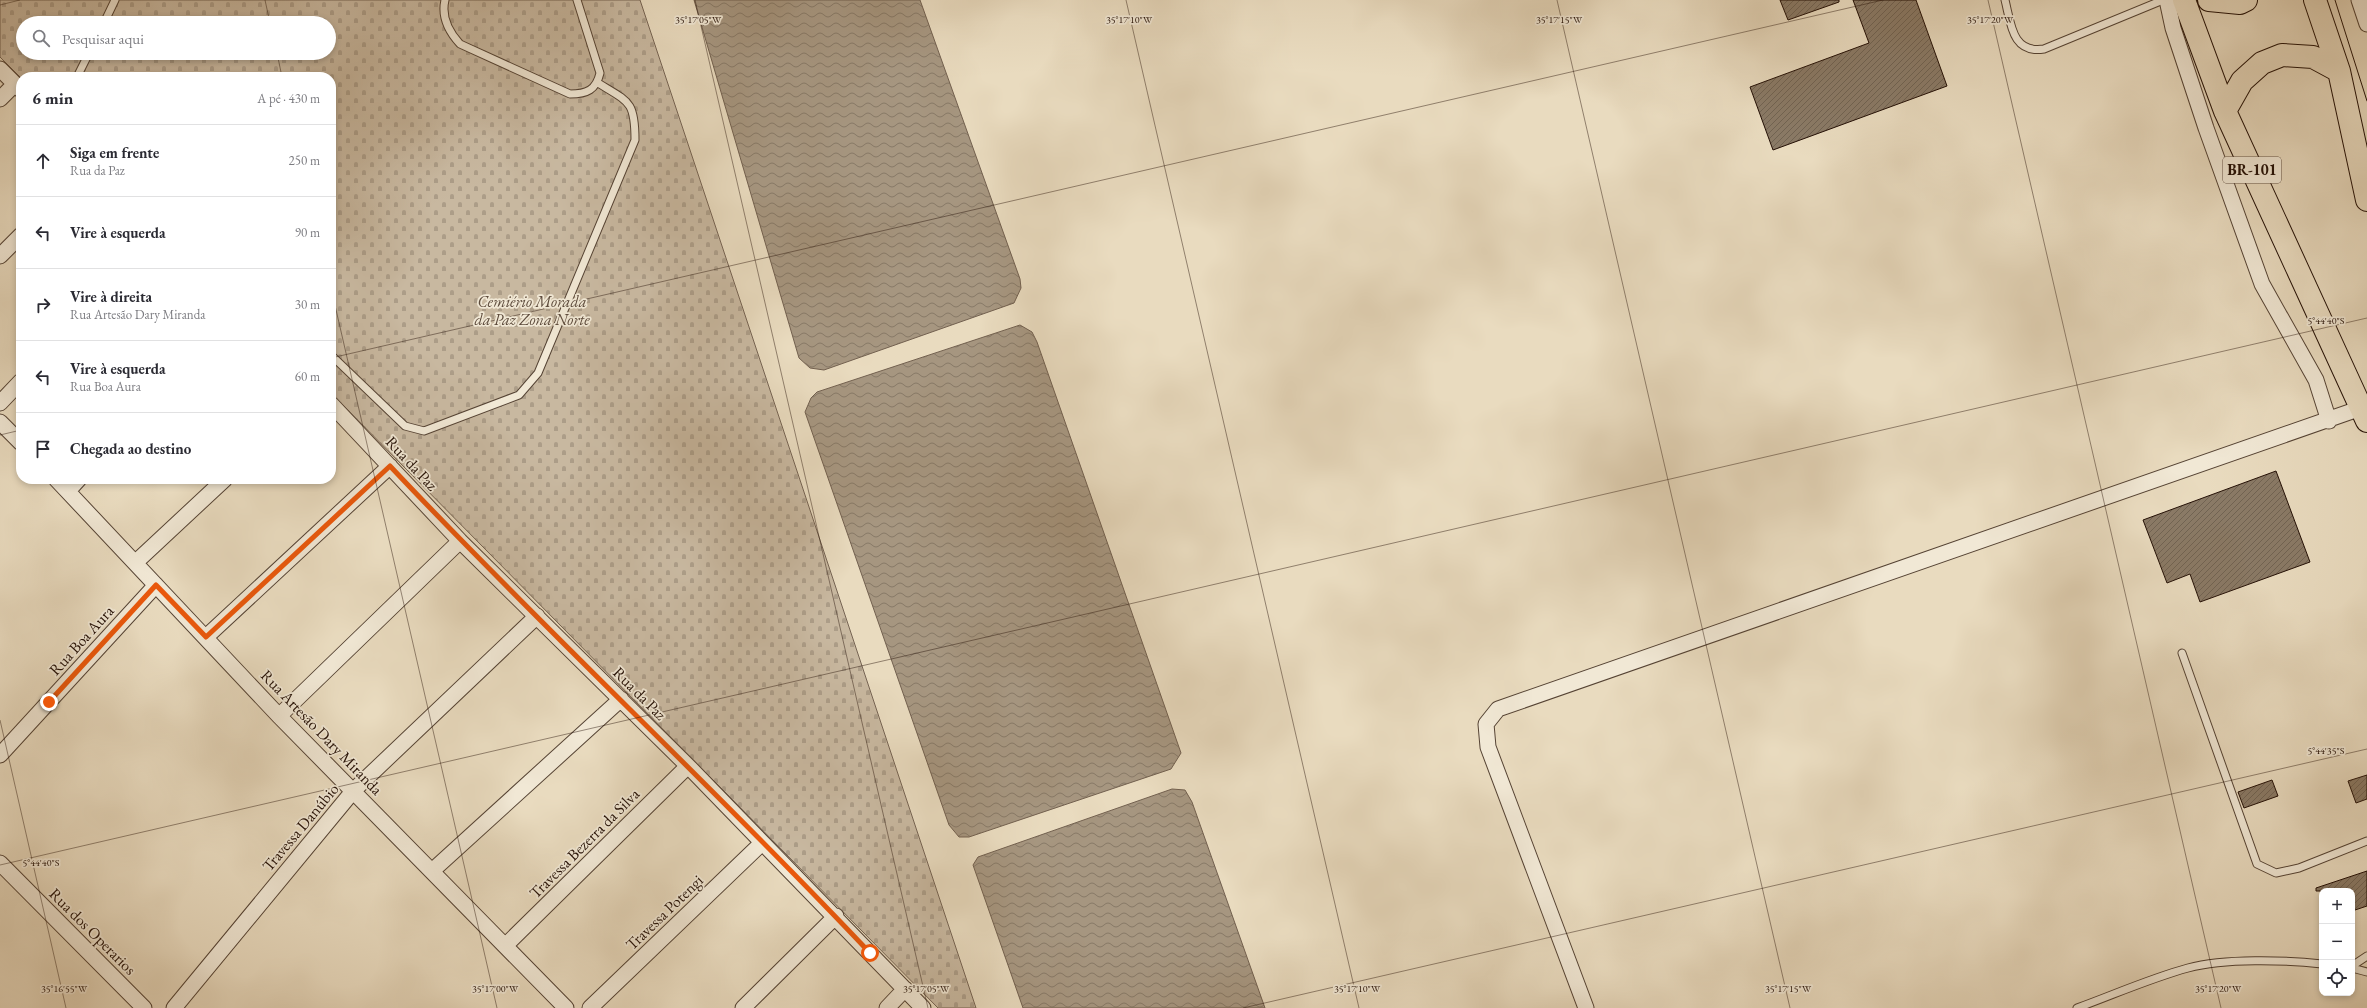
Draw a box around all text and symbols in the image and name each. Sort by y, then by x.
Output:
text: 35°17'05"W [675,13,722,26]
text: 35°17'10"W [1106,13,1153,26]
text: 35°17'15"W [1536,13,1583,26]
text: 35°17'20"W [1967,13,2014,26]
search box [16,16,336,60]
icon: search [30,27,52,49]
text: Pesquisar aqui [62,29,144,48]
text: 6 min [32,87,73,109]
text: A pé · 430 m [257,90,320,107]
text: Siga em frente [70,143,159,162]
icon: ahead [32,150,54,172]
text: 250 m [289,152,320,169]
road number: BR-101 [2223,157,2281,183]
text: Rua da Paz [70,162,125,179]
icon: left [32,222,54,244]
text: Vire à esquerda [70,223,166,242]
text: 90 m [295,224,320,241]
text: Vire à direita [70,287,152,306]
park label: Cemiério Morada da Paz Zona Norte [474,291,590,330]
icon: right [32,294,54,316]
text: 30 m [295,296,320,313]
text: Rua Artesão Dary Miranda [70,306,206,323]
text: 5°44'40"S [2308,314,2345,327]
text: Vire à esquerda [70,359,166,378]
icon: left [32,366,54,388]
text: 60 m [295,368,320,385]
text: Rua Boa Aura [70,378,141,395]
street label: Rua da Paz [381,432,442,495]
icon: arrive [32,438,54,460]
text: Chegada ao destino [70,439,191,458]
street label: Rua Boa Aura [44,600,119,680]
street label: Rua da Paz [608,662,671,725]
street label: Rua Artesão Dary Miranda [256,665,388,800]
route end [40,693,58,711]
text: 5°44'35"S [2308,744,2345,757]
street label: Travessa Danúbio [257,779,343,876]
street label: Travessa Bezerra da Silva [525,783,644,903]
text: 5°44'40"S [23,856,60,869]
street label: Travessa Potengi [621,870,708,955]
street label: Rua dos Operarios [45,883,141,979]
map controls [2319,888,2355,996]
button: + [2319,888,2355,924]
button: − [2319,924,2355,960]
route start [861,944,879,962]
button: locate [2319,960,2355,996]
text: 35°16'55"W [41,982,88,995]
text: 35°17'00"W [472,982,519,995]
text: 35°17'05"W [903,982,950,995]
text: 35°17'10"W [1334,982,1381,995]
text: 35°17'15"W [1765,982,1812,995]
text: 35°17'20"W [2195,982,2242,995]

